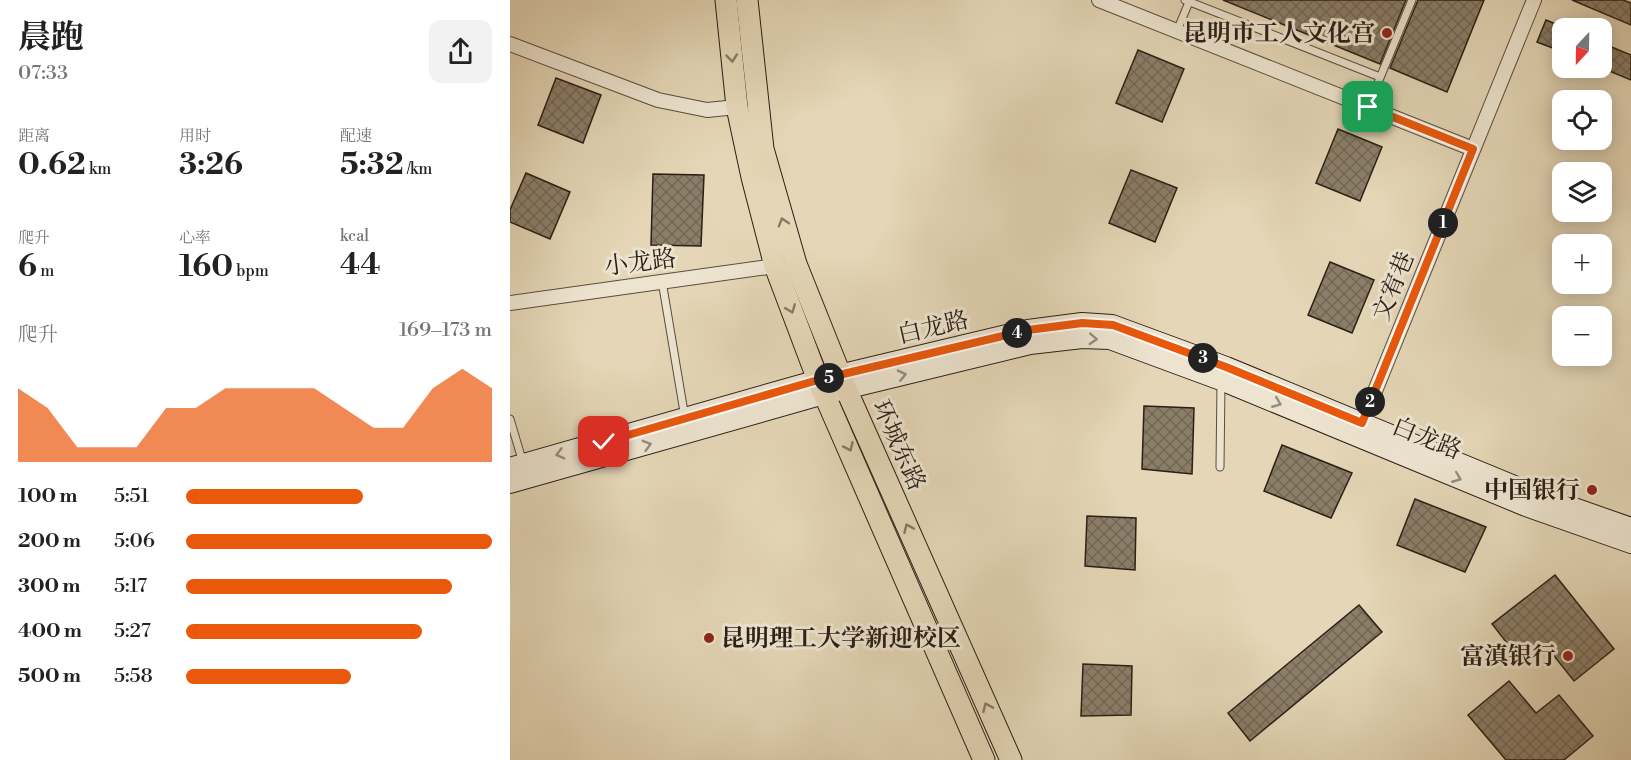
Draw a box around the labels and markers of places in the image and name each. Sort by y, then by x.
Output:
place label: 昆明市工人文化宫 [1183,19,1375,49]
marker: 昆明市工人文化宫 [1380,26,1394,40]
pin [1342,81,1393,132]
pin: 1 [1428,208,1458,238]
pin: 4 [1002,318,1032,348]
pin: 3 [1188,343,1218,373]
pin: 5 [814,363,844,393]
pin: 2 [1355,387,1385,417]
pin [578,416,629,467]
place label: 中国银行 [1484,476,1580,506]
marker: 中国银行 [1585,483,1599,497]
place label: 昆明理工大学新迎校区 [721,624,961,654]
marker: 昆明理工大学新迎校区 [702,631,716,645]
place label: 富滇银行 [1460,642,1556,672]
marker: 富滇银行 [1561,649,1575,663]

